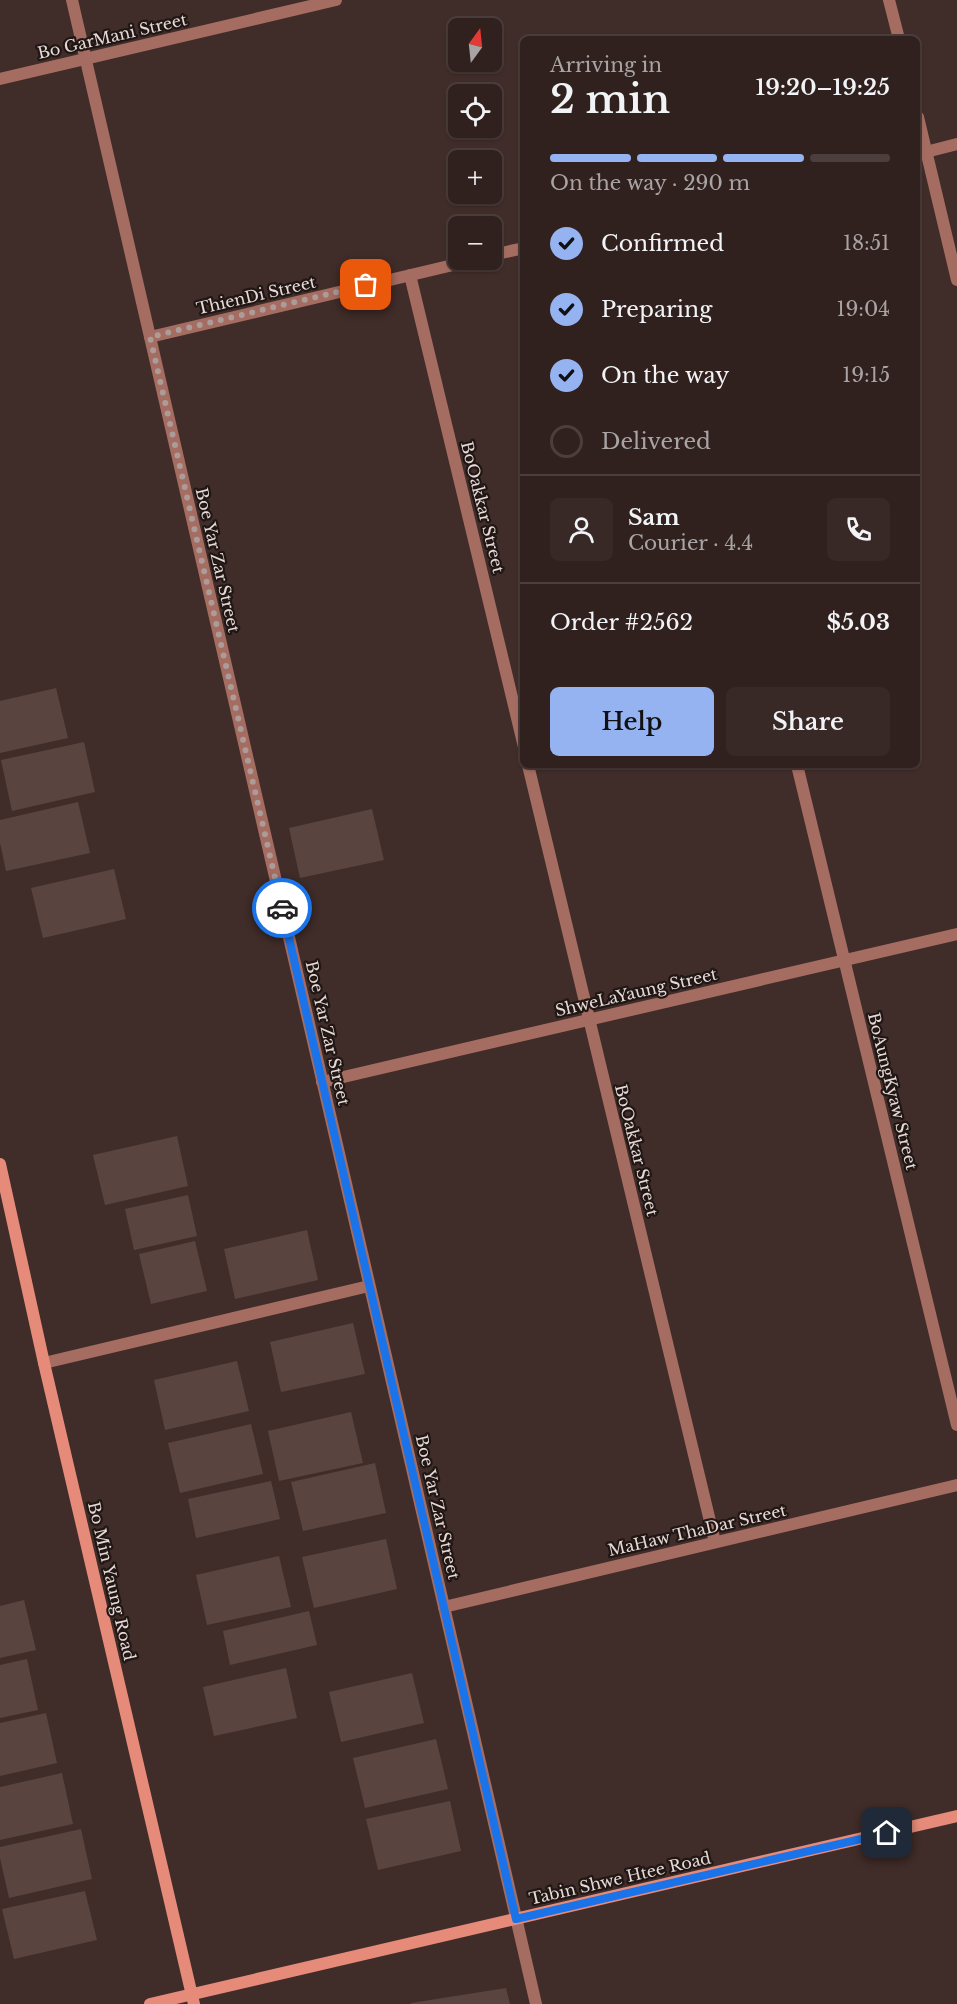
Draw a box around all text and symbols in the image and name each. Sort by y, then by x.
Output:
street label: Bo GarMani Street [35,9,189,63]
north arrow [448,18,502,72]
map controls [448,18,502,270]
text: Arriving in [550,53,662,77]
text: 19:20–19:25 [756,74,890,101]
text: 2 min [550,75,670,124]
button: locate [448,84,502,138]
button: + [448,150,502,204]
text: On the way · 290 m [550,171,750,195]
button: − [448,216,502,270]
icon: check [550,227,583,260]
text: Confirmed [601,230,724,257]
text: 18:51 [843,231,890,255]
pin [340,259,391,310]
icon: bag [349,268,382,301]
street label: ThienDi Street [194,272,318,318]
icon: check [550,293,583,326]
text: Preparing [601,296,712,323]
text: 19:04 [837,297,890,321]
icon: check [550,359,583,392]
text: On the way [601,362,729,389]
text: 19:15 [842,363,890,387]
text: Delivered [601,428,711,455]
street label: BoOakkar Street [457,439,509,575]
street label: Boe Yar Zar Street [192,486,244,634]
button: person [550,498,613,561]
button: phone [827,498,890,561]
text: Sam [628,504,680,531]
text: Courier · 4.4 [628,531,753,555]
text: Order #2562 [550,609,693,636]
text: $5.03 [827,609,890,636]
button: Help [550,687,714,756]
button: Share [726,687,890,756]
courier [252,878,312,938]
icon: car [266,892,299,925]
street label: Boe Yar Zar Street [302,959,354,1107]
street label: ShweLaYaung Street [553,964,719,1020]
street label: BoAungKyaw Street [864,1010,922,1172]
street label: BoOakkar Street [611,1082,663,1218]
street label: Boe Yar Zar Street [412,1433,464,1581]
street label: Bo Min Yaung Road [84,1500,140,1663]
street label: MaHaw ThaDar Street [606,1500,788,1560]
pin [861,1807,912,1858]
icon: home [870,1816,903,1849]
street label: Tabin Shwe Htee Road [527,1847,713,1909]

